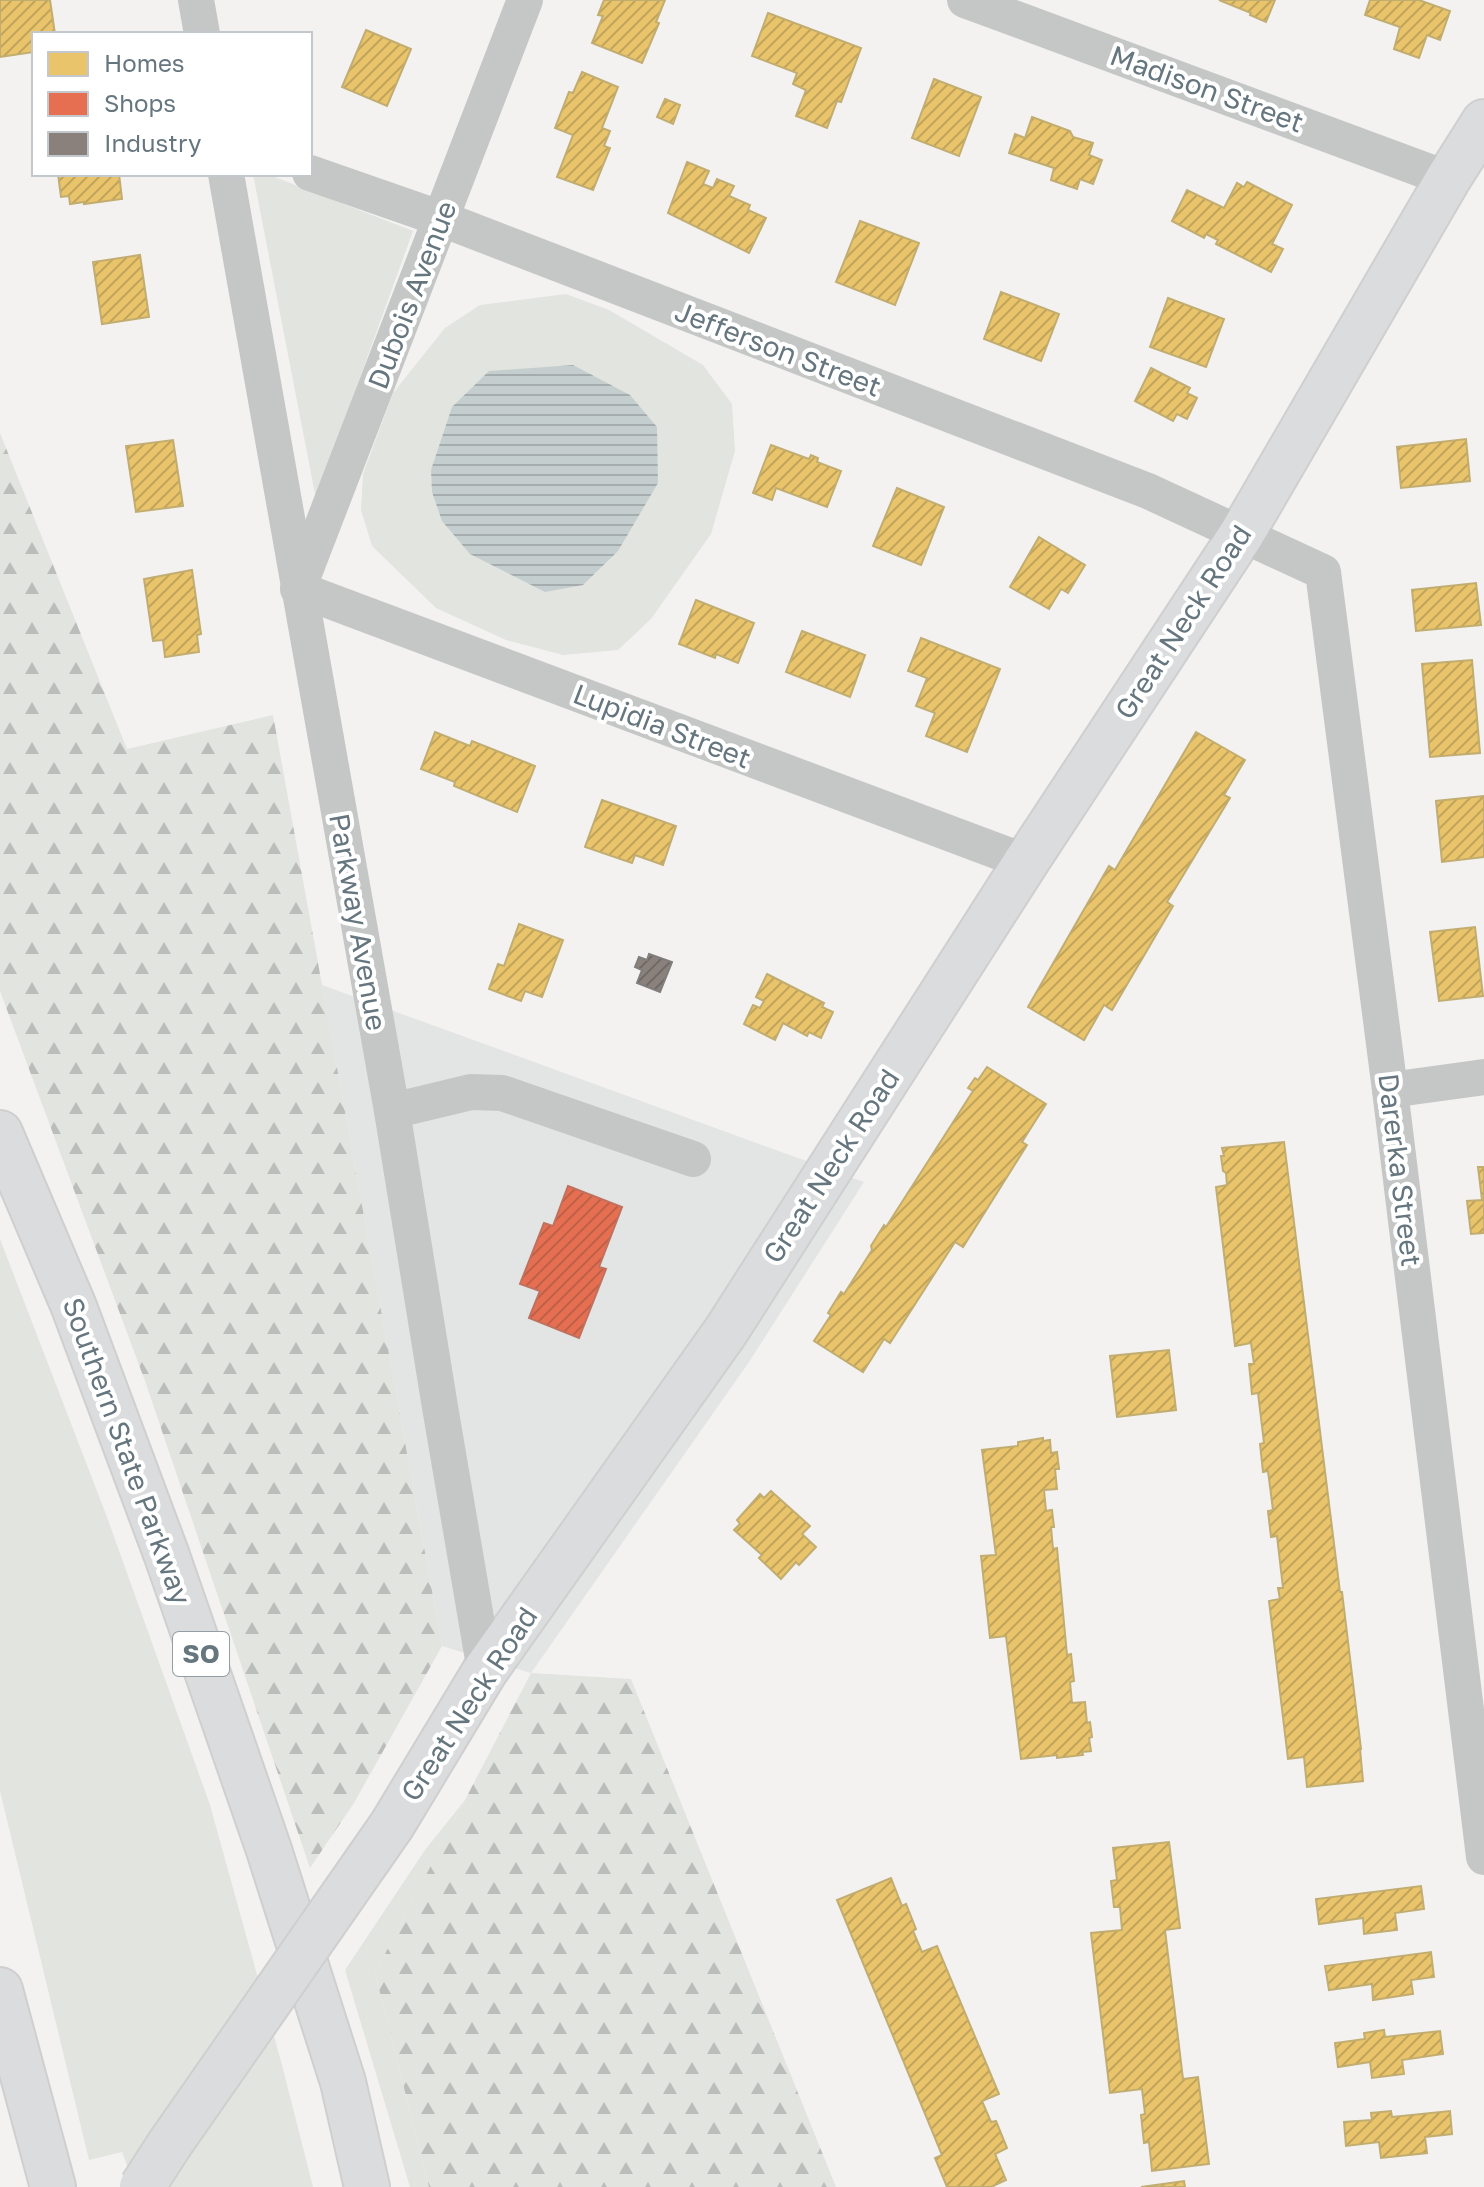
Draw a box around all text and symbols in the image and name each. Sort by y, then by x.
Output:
legend [32,32,312,176]
street label: Madison Street [1106,38,1308,139]
text: Homes [104,48,185,77]
text: Shops [104,88,176,117]
text: Industry [104,128,201,157]
street label: Dubois Avenue [361,196,463,394]
street label: Jefferson Street [671,294,886,403]
street label: Great Neck Road [1108,519,1258,725]
street label: Lupidia Street [569,677,756,775]
street label: Parkway Avenue [323,811,394,1033]
street label: Great Neck Road [756,1063,906,1269]
street label: Darerka Street [1372,1071,1429,1268]
street label: Southern State Parkway [57,1293,198,1609]
street label: Great Neck Road [394,1601,544,1807]
road number: SO [173,1632,229,1676]

